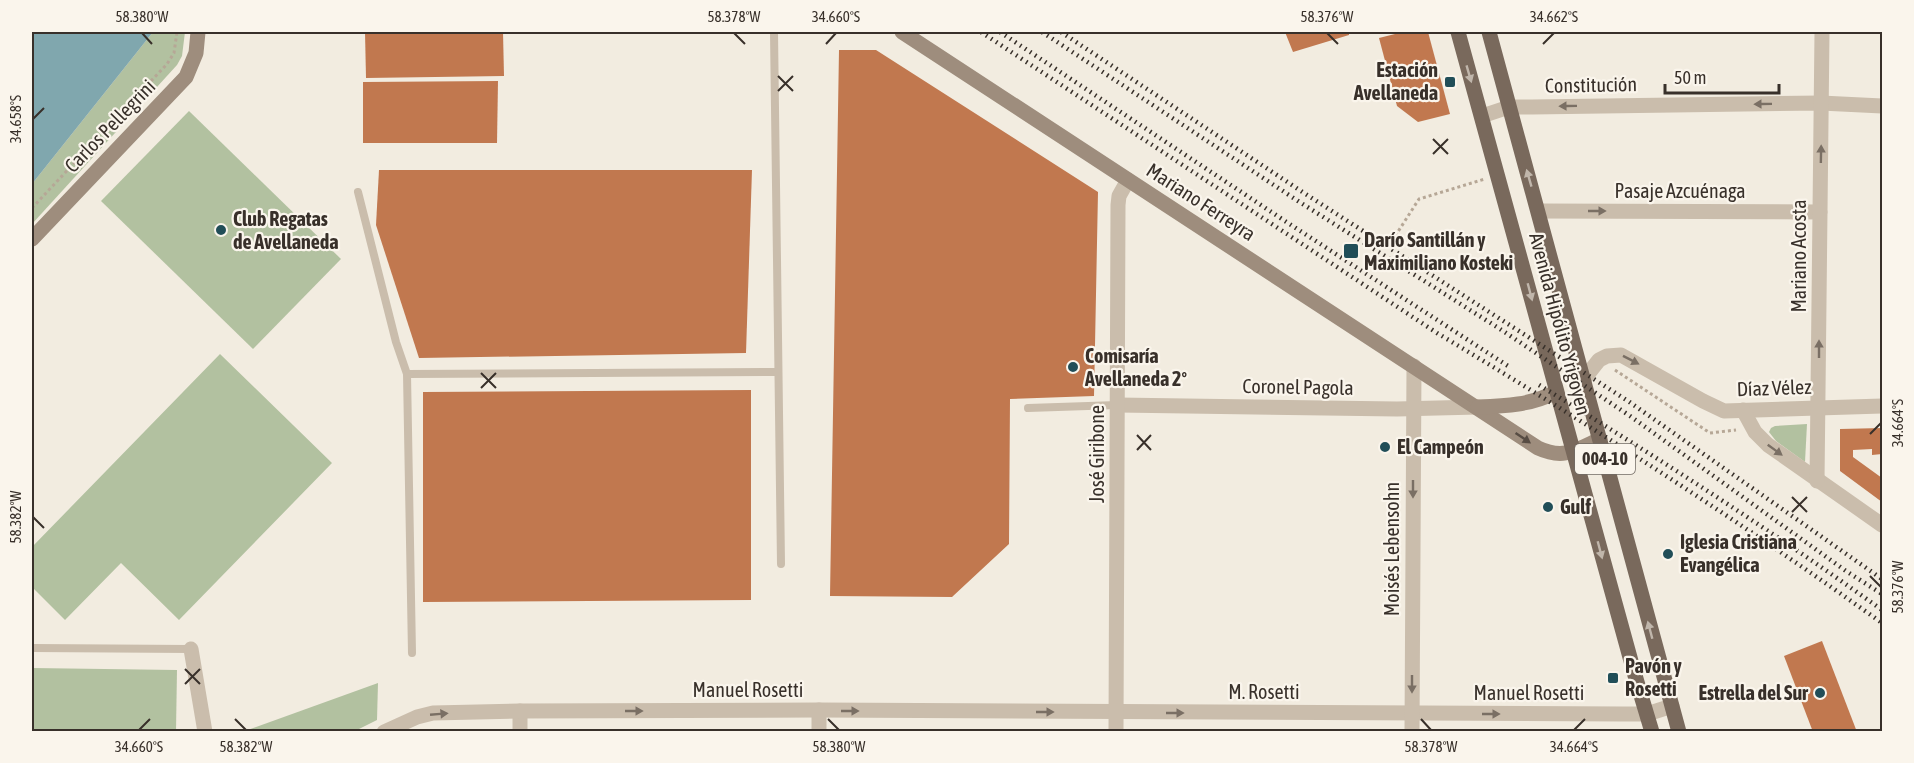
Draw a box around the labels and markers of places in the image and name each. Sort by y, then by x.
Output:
place label: Estación Avellaneda [1353,58,1438,104]
marker: Estación Avellaneda [1443,75,1457,89]
place label: Club Regatas de Avellaneda [233,207,339,253]
marker: Club Regatas de Avellaneda [214,223,228,237]
place label: Darío Santillán y Maximiliano Kosteki [1364,228,1513,274]
marker: Darío Santillán y Maximiliano Kosteki [1342,242,1360,260]
place label: Comisaría Avellaneda 2° [1084,344,1187,390]
marker: Comisaría Avellaneda 2° [1066,360,1080,374]
place label: El Campeón [1397,435,1484,458]
marker: El Campeón [1378,440,1392,454]
place label: Gulf [1560,495,1592,518]
marker: Gulf [1541,500,1555,514]
place label: Iglesia Cristiana Evangélica [1680,530,1797,576]
marker: Iglesia Cristiana Evangélica [1661,547,1675,561]
place label: Pavón y Rosetti [1625,654,1683,700]
marker: Pavón y Rosetti [1606,671,1620,685]
place label: Estrella del Sur [1698,681,1809,704]
marker: Estrella del Sur [1813,686,1827,700]

